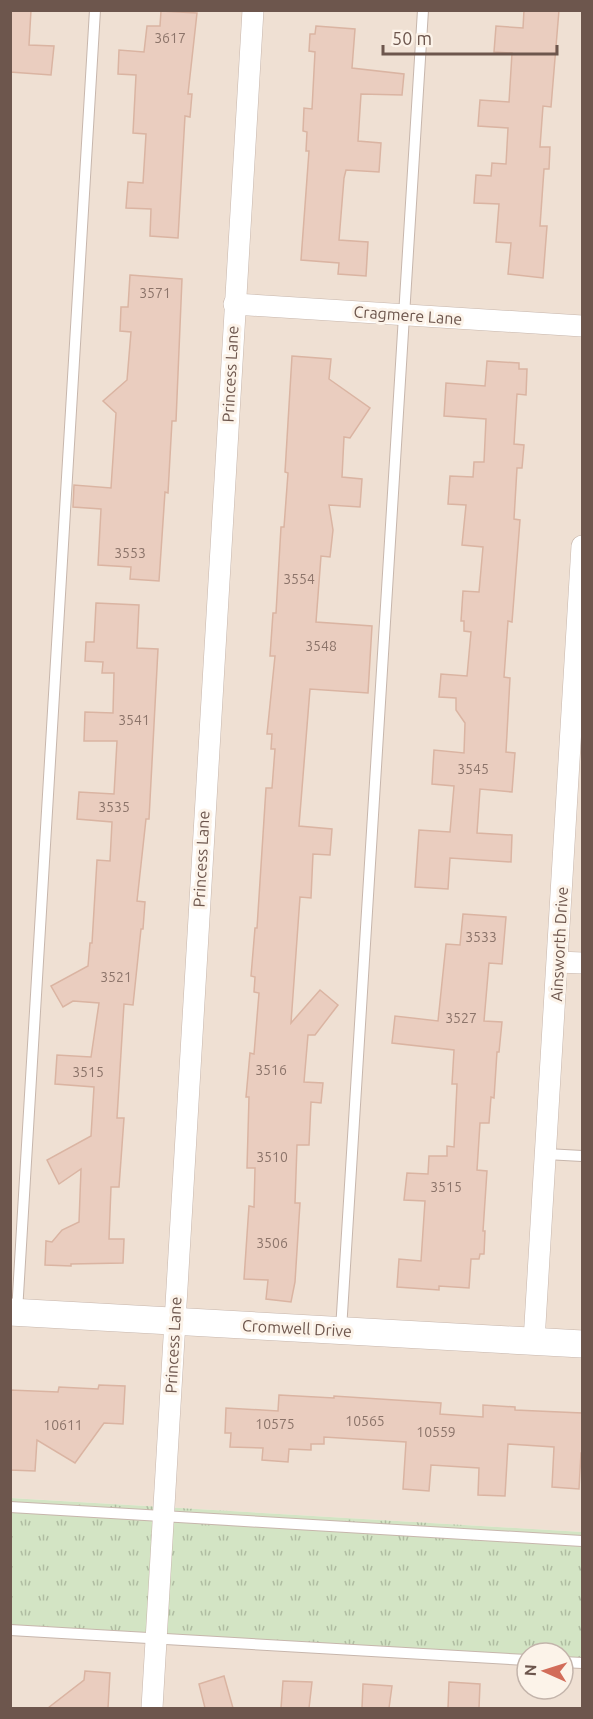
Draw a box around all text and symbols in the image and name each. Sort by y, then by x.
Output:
scale bar [383,18,557,56]
text: 50 m [392,28,432,48]
house number: 3617 [154,30,186,46]
house number: 3571 [139,285,171,301]
street label: Cragmere Lane [353,302,463,328]
street label: Princess Lane [218,325,242,423]
house number: 3553 [114,545,146,561]
house number: 3554 [283,571,315,587]
house number: 3548 [305,638,337,654]
house number: 3541 [118,712,150,728]
house number: 3545 [457,761,489,777]
house number: 3535 [98,799,130,815]
street label: Princess Lane [189,810,213,908]
street label: Ainsworth Drive [547,886,571,1002]
house number: 3533 [465,929,497,945]
house number: 3521 [100,969,132,985]
house number: 3527 [445,1010,477,1026]
house number: 3516 [255,1062,287,1078]
house number: 3515 [72,1064,104,1080]
house number: 3510 [256,1149,288,1165]
house number: 3515 [430,1179,462,1195]
house number: 3506 [256,1235,288,1251]
street label: Princess Lane [161,1296,185,1394]
street label: Cromwell Drive [242,1316,352,1340]
house number: 10565 [345,1413,385,1429]
house number: 10575 [255,1416,295,1432]
house number: 10611 [43,1417,83,1433]
house number: 10559 [416,1424,456,1440]
north arrow [515,1641,575,1701]
text: N [521,1664,539,1677]

